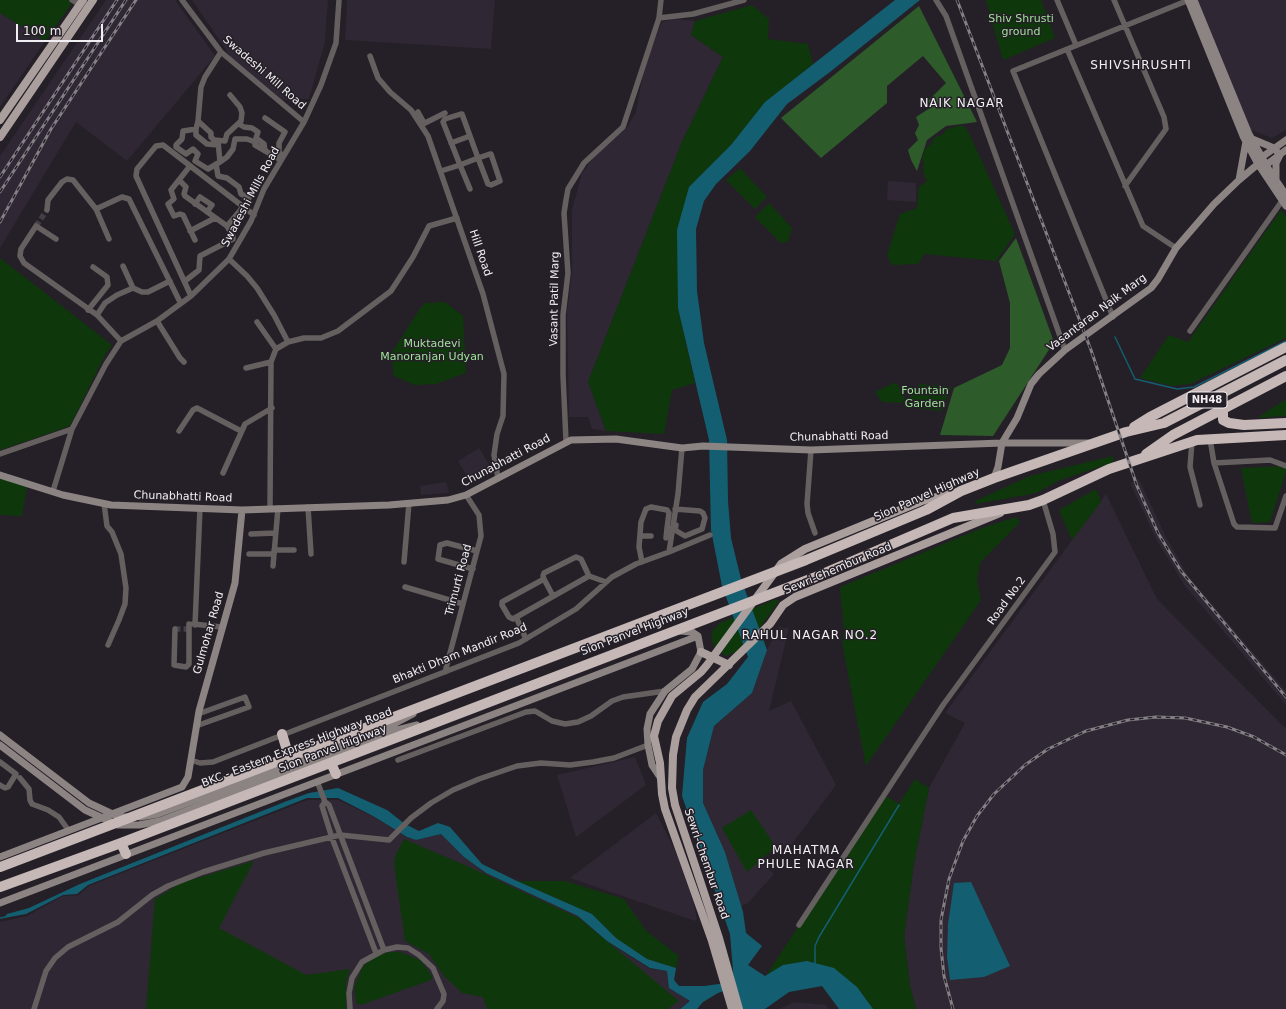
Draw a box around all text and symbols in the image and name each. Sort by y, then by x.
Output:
park label: Shiv Shrusti ground [988,12,1054,38]
scale bar [18,16,105,42]
text: 100 m [23,24,61,38]
street label: Swadeshi Mill Road [220,33,308,113]
district label: SHIVSHRUSHTI [1090,59,1192,73]
district label: NAIK NAGAR [919,97,1005,111]
street label: Swadeshi Mills Road [219,145,283,249]
street label: Hill Road [466,228,494,278]
street label: Vasant Patil Marg [548,251,562,347]
street label: Vasantarao Naik Marg [1045,271,1149,355]
park label: Muktadevi Manoranjan Udyan [380,337,484,363]
park label: Fountain Garden [901,384,949,410]
road number: NH48 [1187,392,1227,408]
street label: Chunabhatti Road [789,430,889,444]
street label: Chunabhatti Road [459,432,553,490]
street label: Sion Panvel Highway [872,466,982,524]
street label: Chunabhatti Road [133,489,233,505]
street label: Sewri-Chembur Road [782,540,894,598]
street label: Trimurti Road [443,543,475,617]
street label: Road No.2 [985,574,1029,628]
street label: Gulmohar Road [191,590,227,676]
street label: Sion Panvel Highway [579,605,691,659]
street label: Bhakti Dham Mandir Road [391,621,529,687]
district label: RAHUL NAGAR NO.2 [742,629,878,643]
street label: BKC - Eastern Express Highway Road [200,705,394,791]
street label: Sion Panvel Highway [277,722,389,776]
street label: Sewri-Chembur Road [681,807,731,921]
district label: MAHATMA PHULE NAGAR [758,844,854,872]

